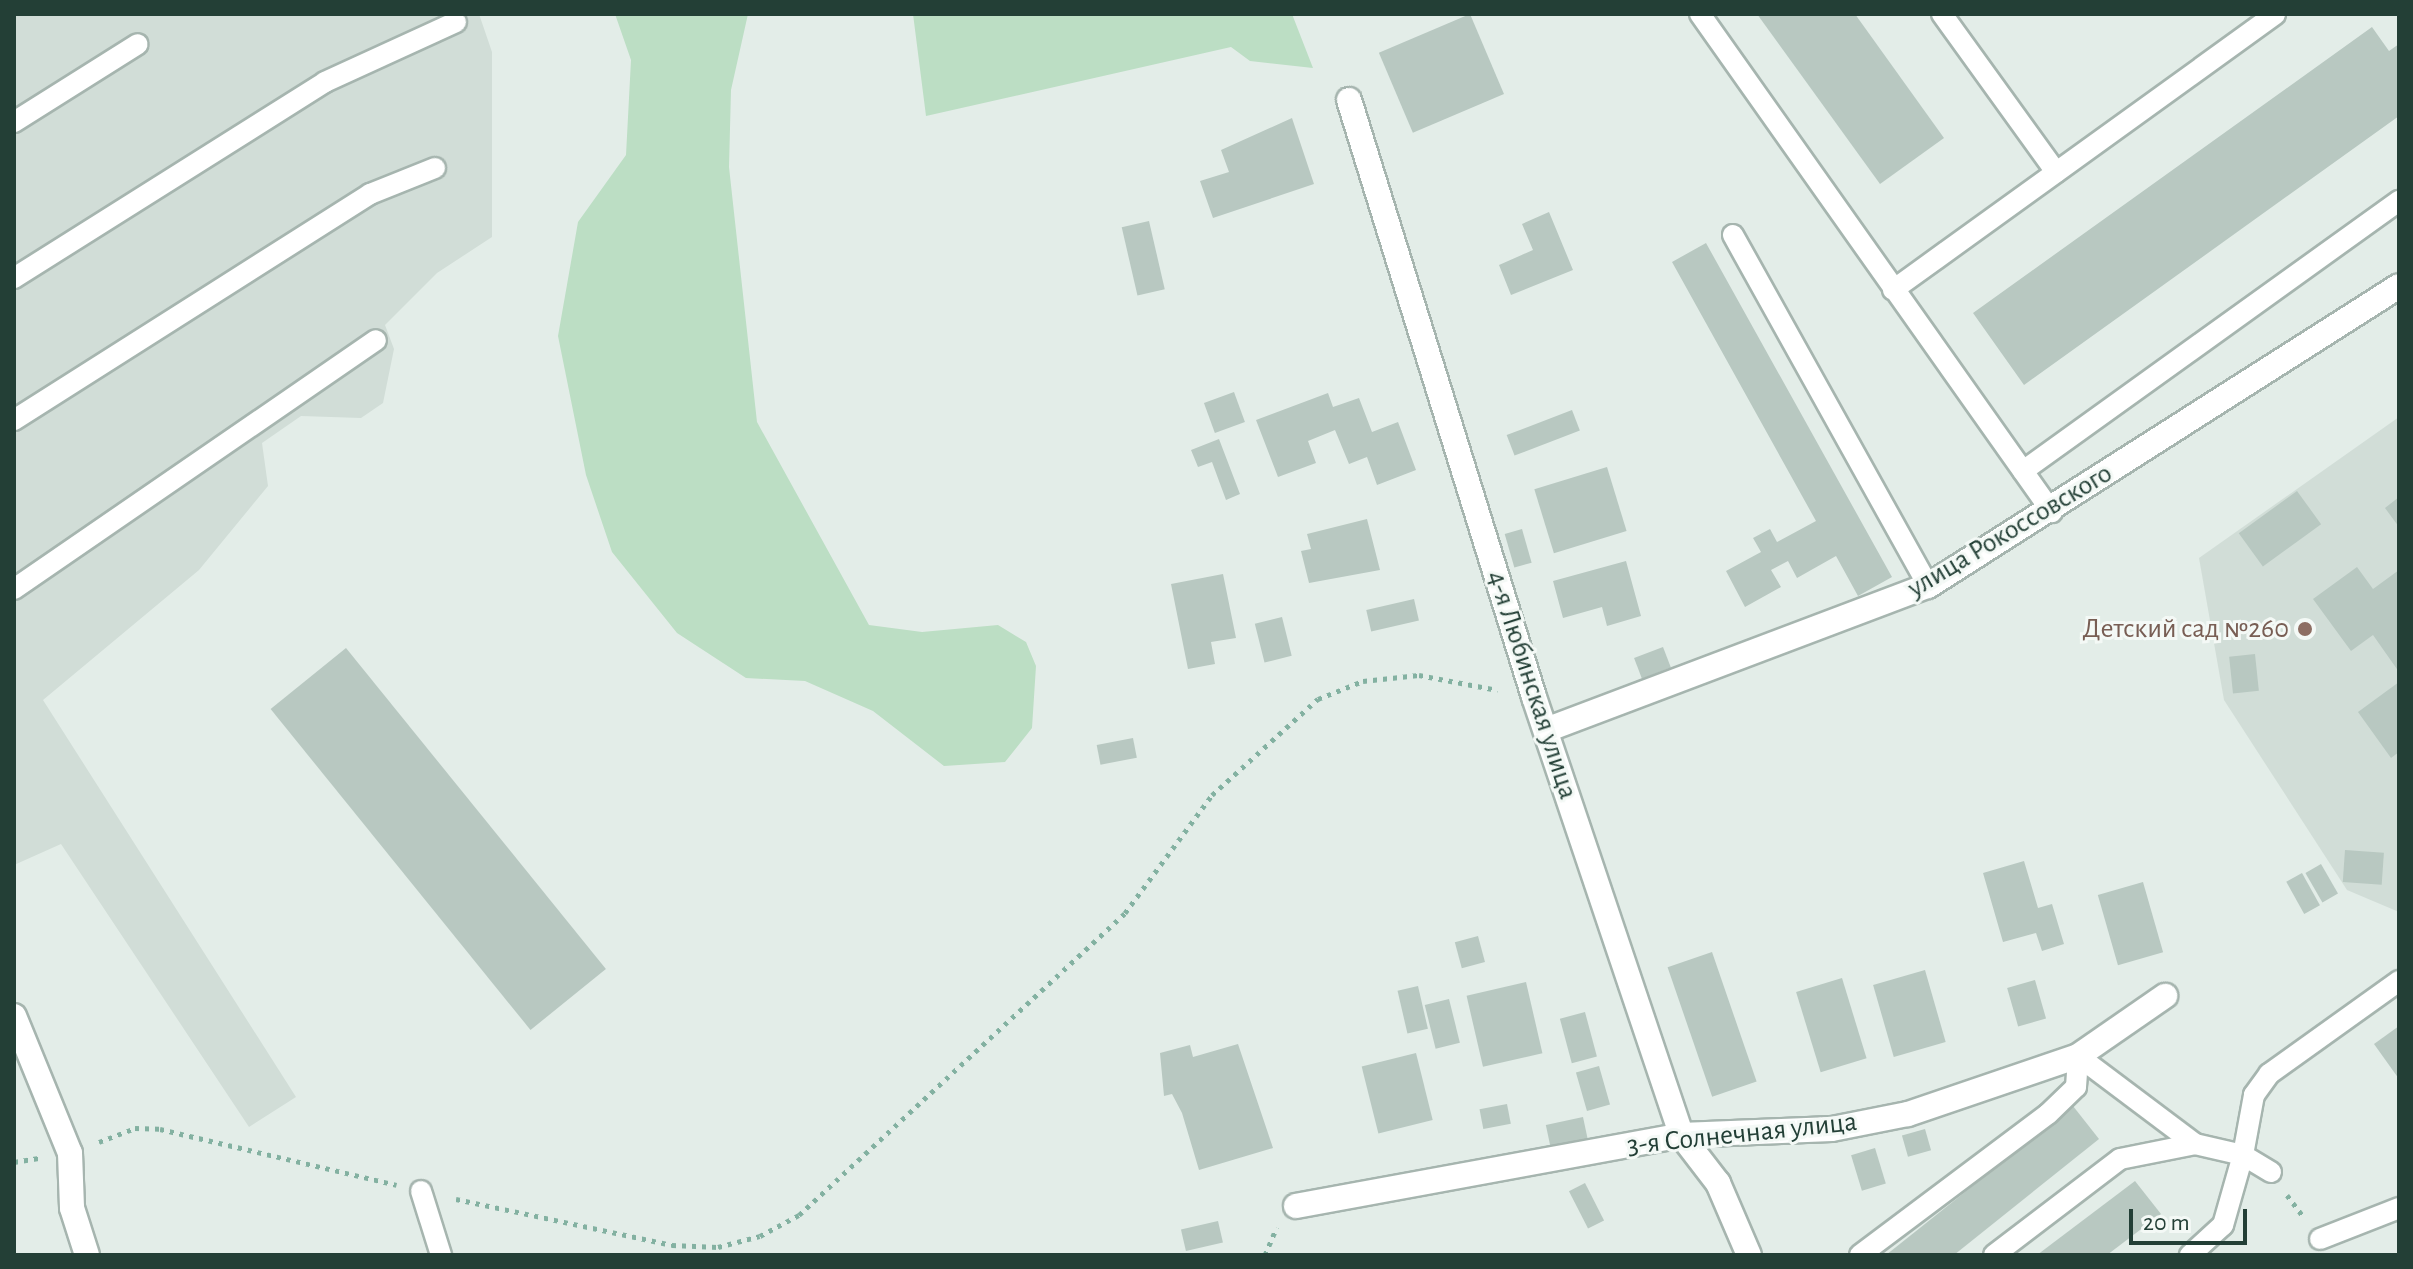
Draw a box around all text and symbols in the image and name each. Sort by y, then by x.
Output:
street label: улица Рокоссовского [1902,457,2118,605]
street label: 4-я Любинская улица [1479,567,1585,803]
place label: Детский сад №260 [2083,612,2289,646]
marker: Детский сад №260 [2296,620,2314,638]
street label: 3-я Солнечная улица [1625,1105,1859,1163]
scale bar [2133,1193,2251,1243]
text: 20 m [2143,1211,2190,1235]

